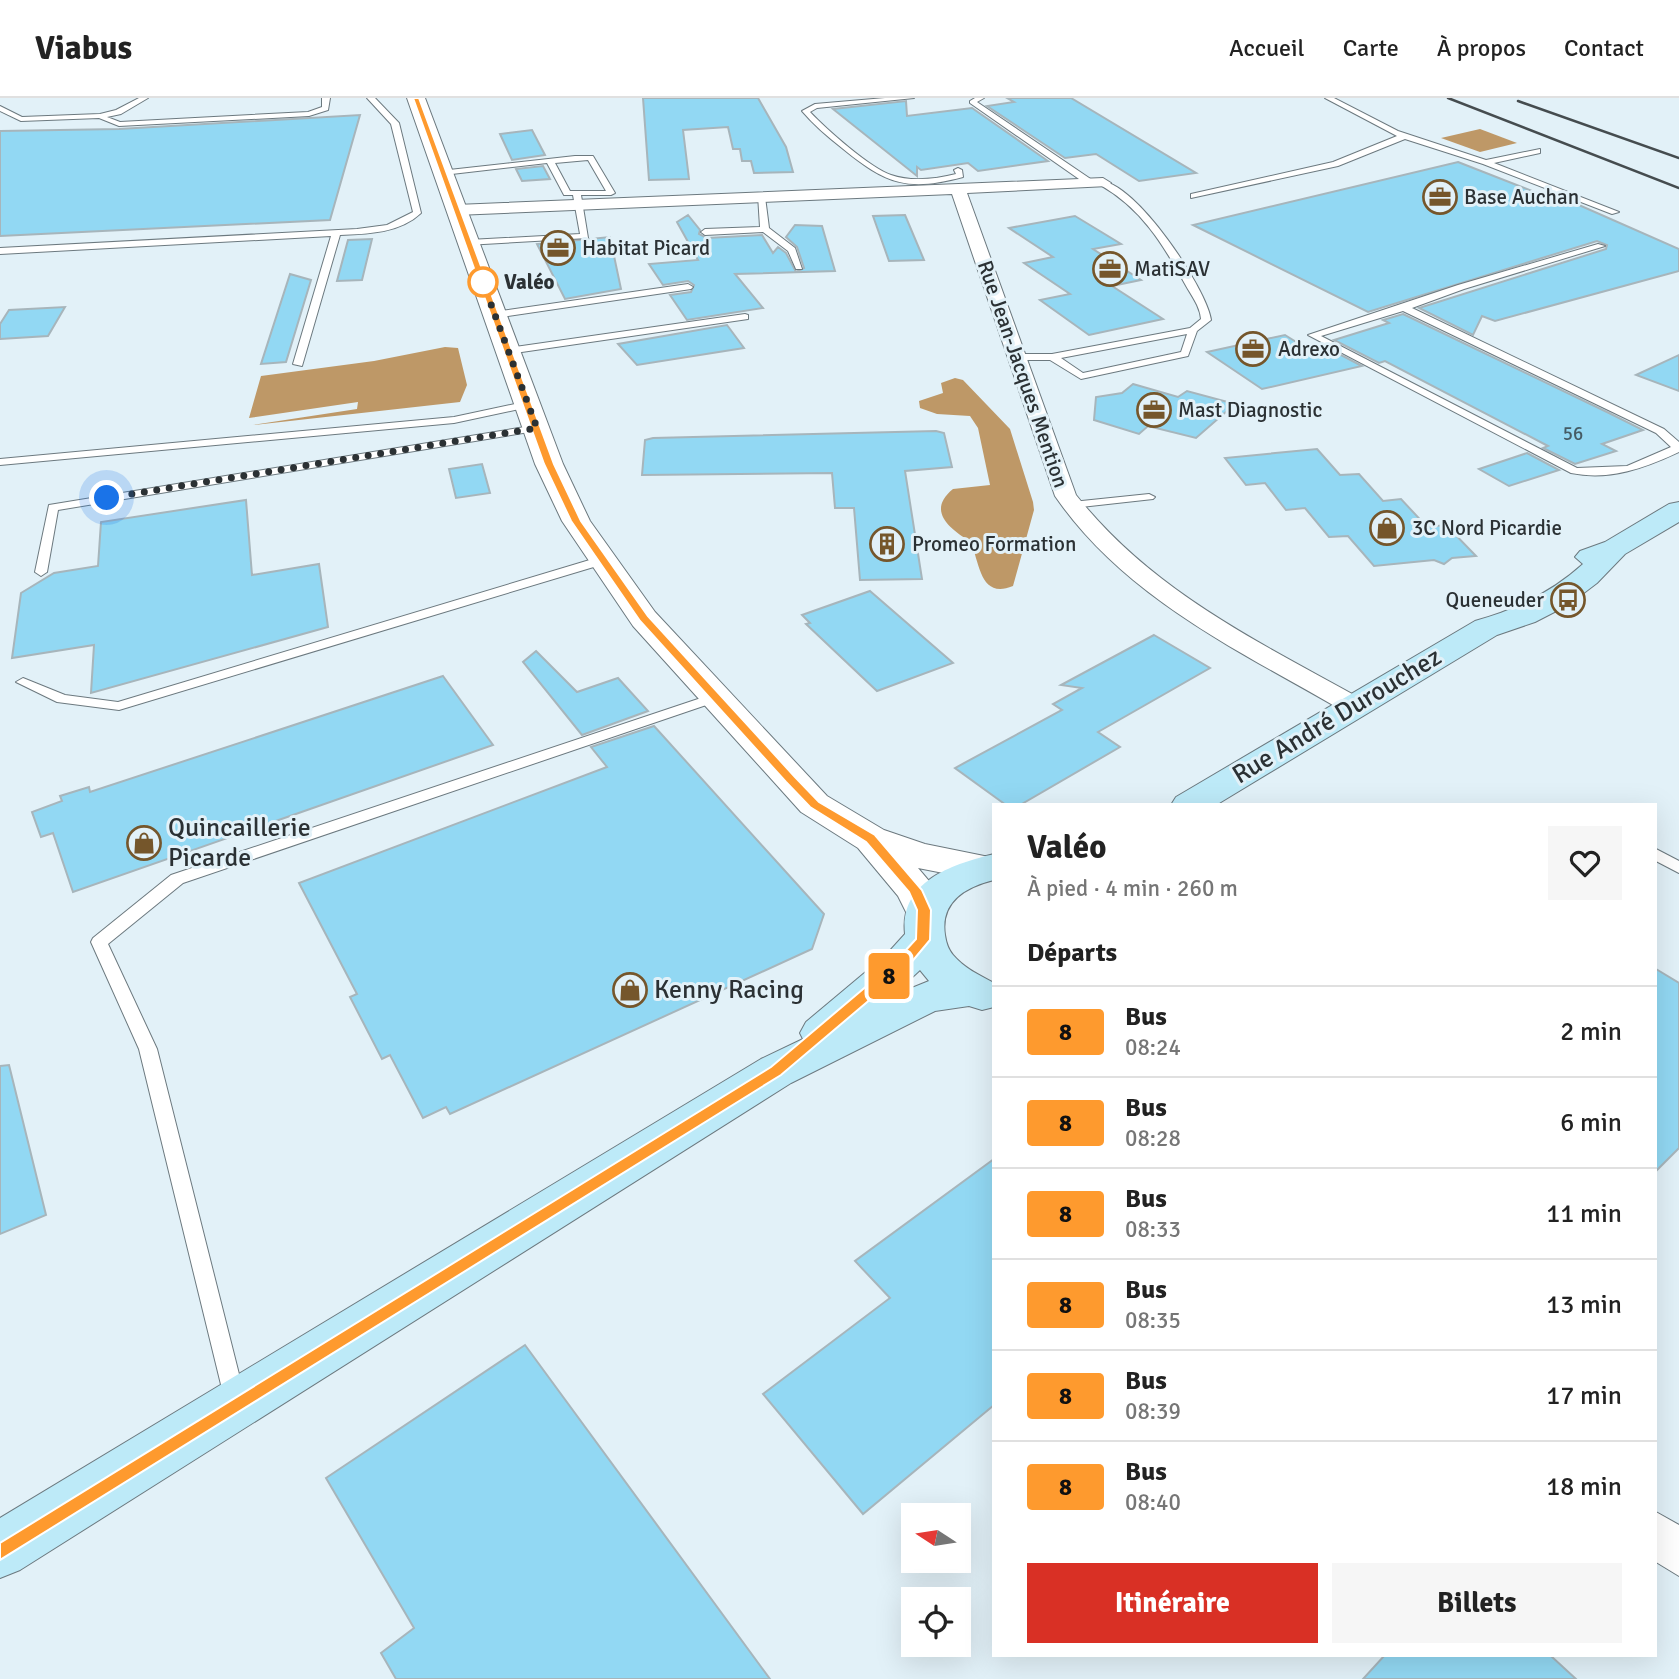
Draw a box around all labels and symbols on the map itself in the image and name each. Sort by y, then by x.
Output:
office icon: Base Auchan [1421,178,1459,216]
place label: Base Auchan [1464,184,1579,210]
office icon: Habitat Picard [539,229,577,267]
place label: Habitat Picard [582,235,710,261]
office icon: MatiSAV [1091,250,1129,288]
place label: MatiSAV [1134,256,1210,282]
street label: Rue Jean-Jacques Mention [972,257,1074,491]
marker: Valéo [468,267,498,297]
place label: Valéo [504,269,555,295]
office icon: Adrexo [1234,330,1272,368]
place label: Adrexo [1278,336,1340,362]
office icon: Mast Diagnostic [1135,391,1173,429]
place label: Mast Diagnostic [1178,397,1322,423]
house number: 56 [1563,422,1583,446]
your location [89,480,124,515]
shop icon: 3C Nord Picardie [1368,509,1406,547]
place label: 3C Nord Picardie [1412,515,1562,541]
building icon: Promeo Formation [868,525,906,563]
place label: Promeo Formation [912,531,1076,557]
bus stop icon: Queneuder [1549,581,1587,619]
place label: Queneuder [1446,587,1544,613]
street label: Rue André Durouchez [1227,641,1447,791]
place label: Quincaillerie Picarde [168,812,311,874]
shop icon: Quincaillerie Picarde [125,824,163,862]
line badge: 8 [866,953,912,999]
shop icon: Kenny Racing [611,971,649,1009]
place label: Kenny Racing [654,974,804,1006]
north arrow [901,1503,971,1573]

